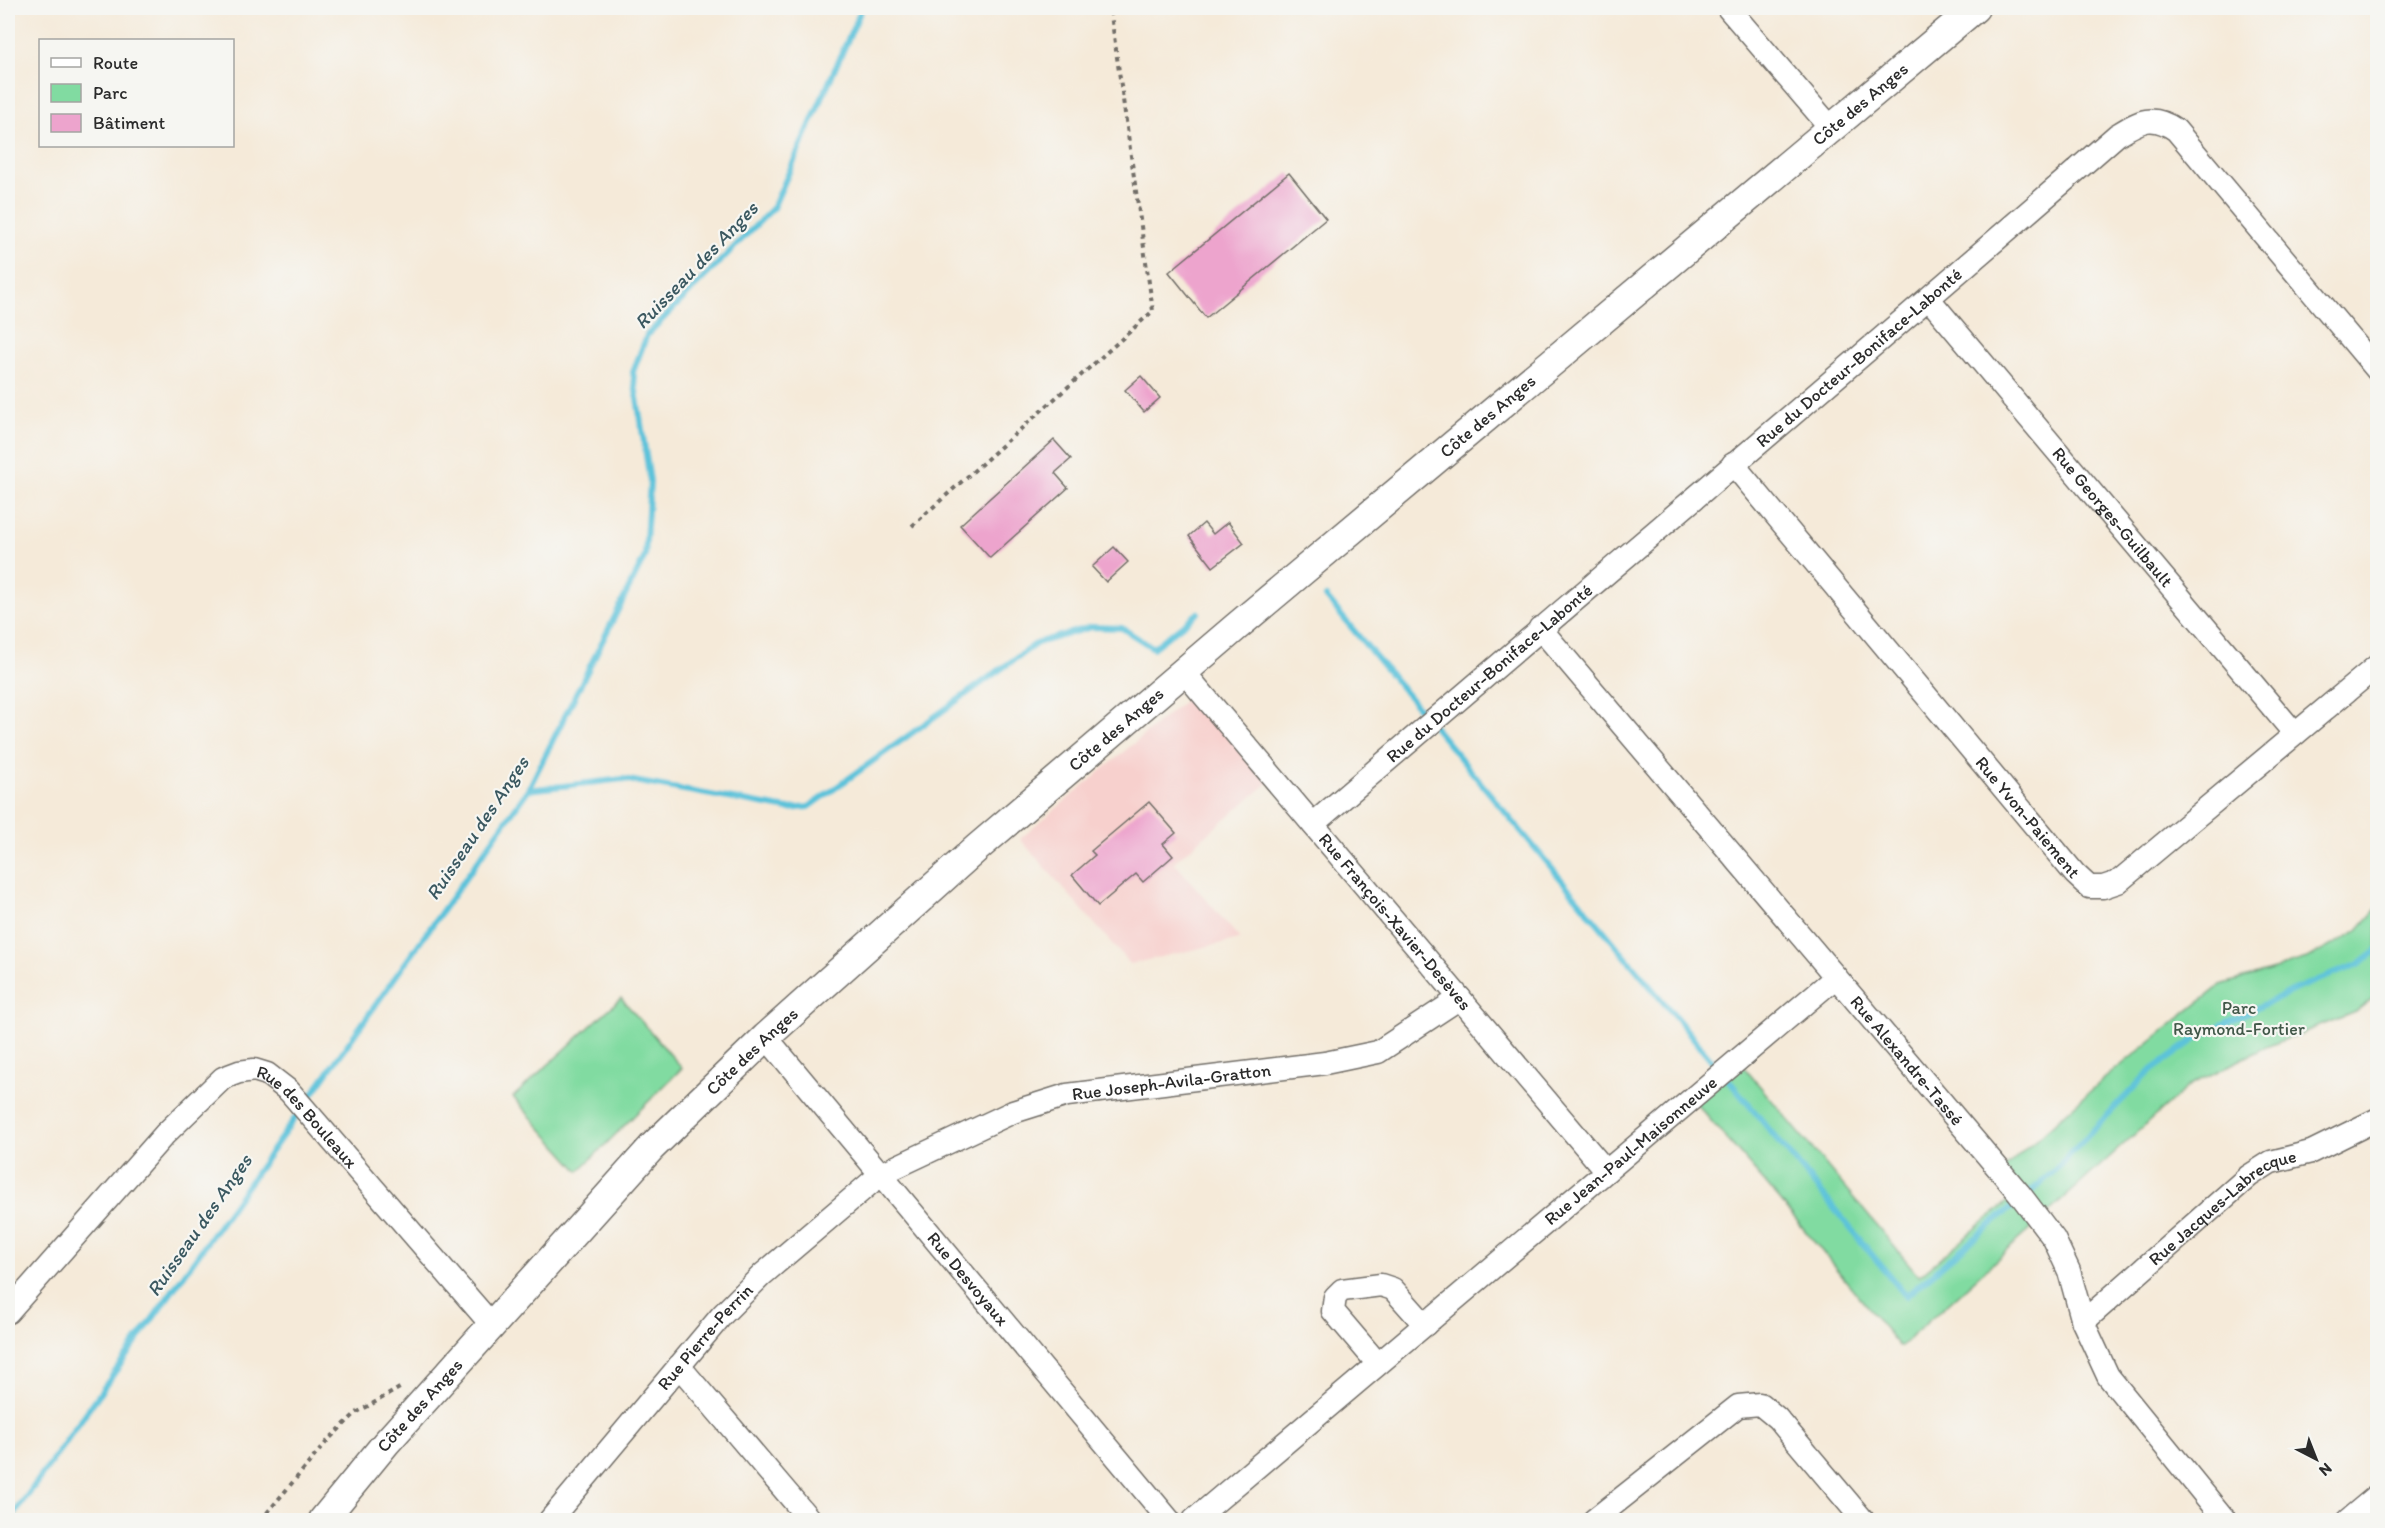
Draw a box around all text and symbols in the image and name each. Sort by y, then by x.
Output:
legend [39,39,234,147]
text: Route [93,52,138,74]
street label: Côte des Anges [1808,58,1913,150]
text: Parc [93,82,127,104]
text: Bâtiment [93,112,166,134]
water label: Ruisseau des Anges [629,196,764,334]
street label: Rue du Docteur-Boniface-Labonté [1752,263,1966,452]
street label: Côte des Anges [1435,370,1540,463]
street label: Rue Georges-Guilbault [2047,443,2178,592]
street label: Rue du Docteur-Boniface-Labonté [1382,579,1597,767]
street label: Côte des Anges [1064,683,1168,776]
water label: Ruisseau des Anges [420,751,534,904]
street label: Rue Yvon-Paiement [1971,752,2085,883]
street label: Rue François-Xavier-Desèves [1314,829,1476,1015]
street label: Rue Alexandre-Tassé [1845,991,1968,1130]
park label: Parc Raymond-Fortier [2173,997,2306,1040]
street label: Côte des Anges [702,1003,803,1100]
street label: Rue Joseph-Avila-Gratton [1071,1059,1272,1105]
street label: Rue des Bouleaux [254,1060,362,1173]
street label: Rue Jean-Paul-Maisonneuve [1540,1071,1722,1230]
street label: Rue Jacques-Labrecque [2144,1145,2299,1270]
water label: Ruisseau des Anges [141,1149,258,1301]
street label: Rue Desvoyaux [922,1227,1013,1330]
street label: Rue Pierre-Perrin [653,1279,758,1395]
street label: Côte des Anges [372,1354,467,1457]
north arrow [2286,1429,2346,1489]
text: N [2315,1459,2336,1480]

